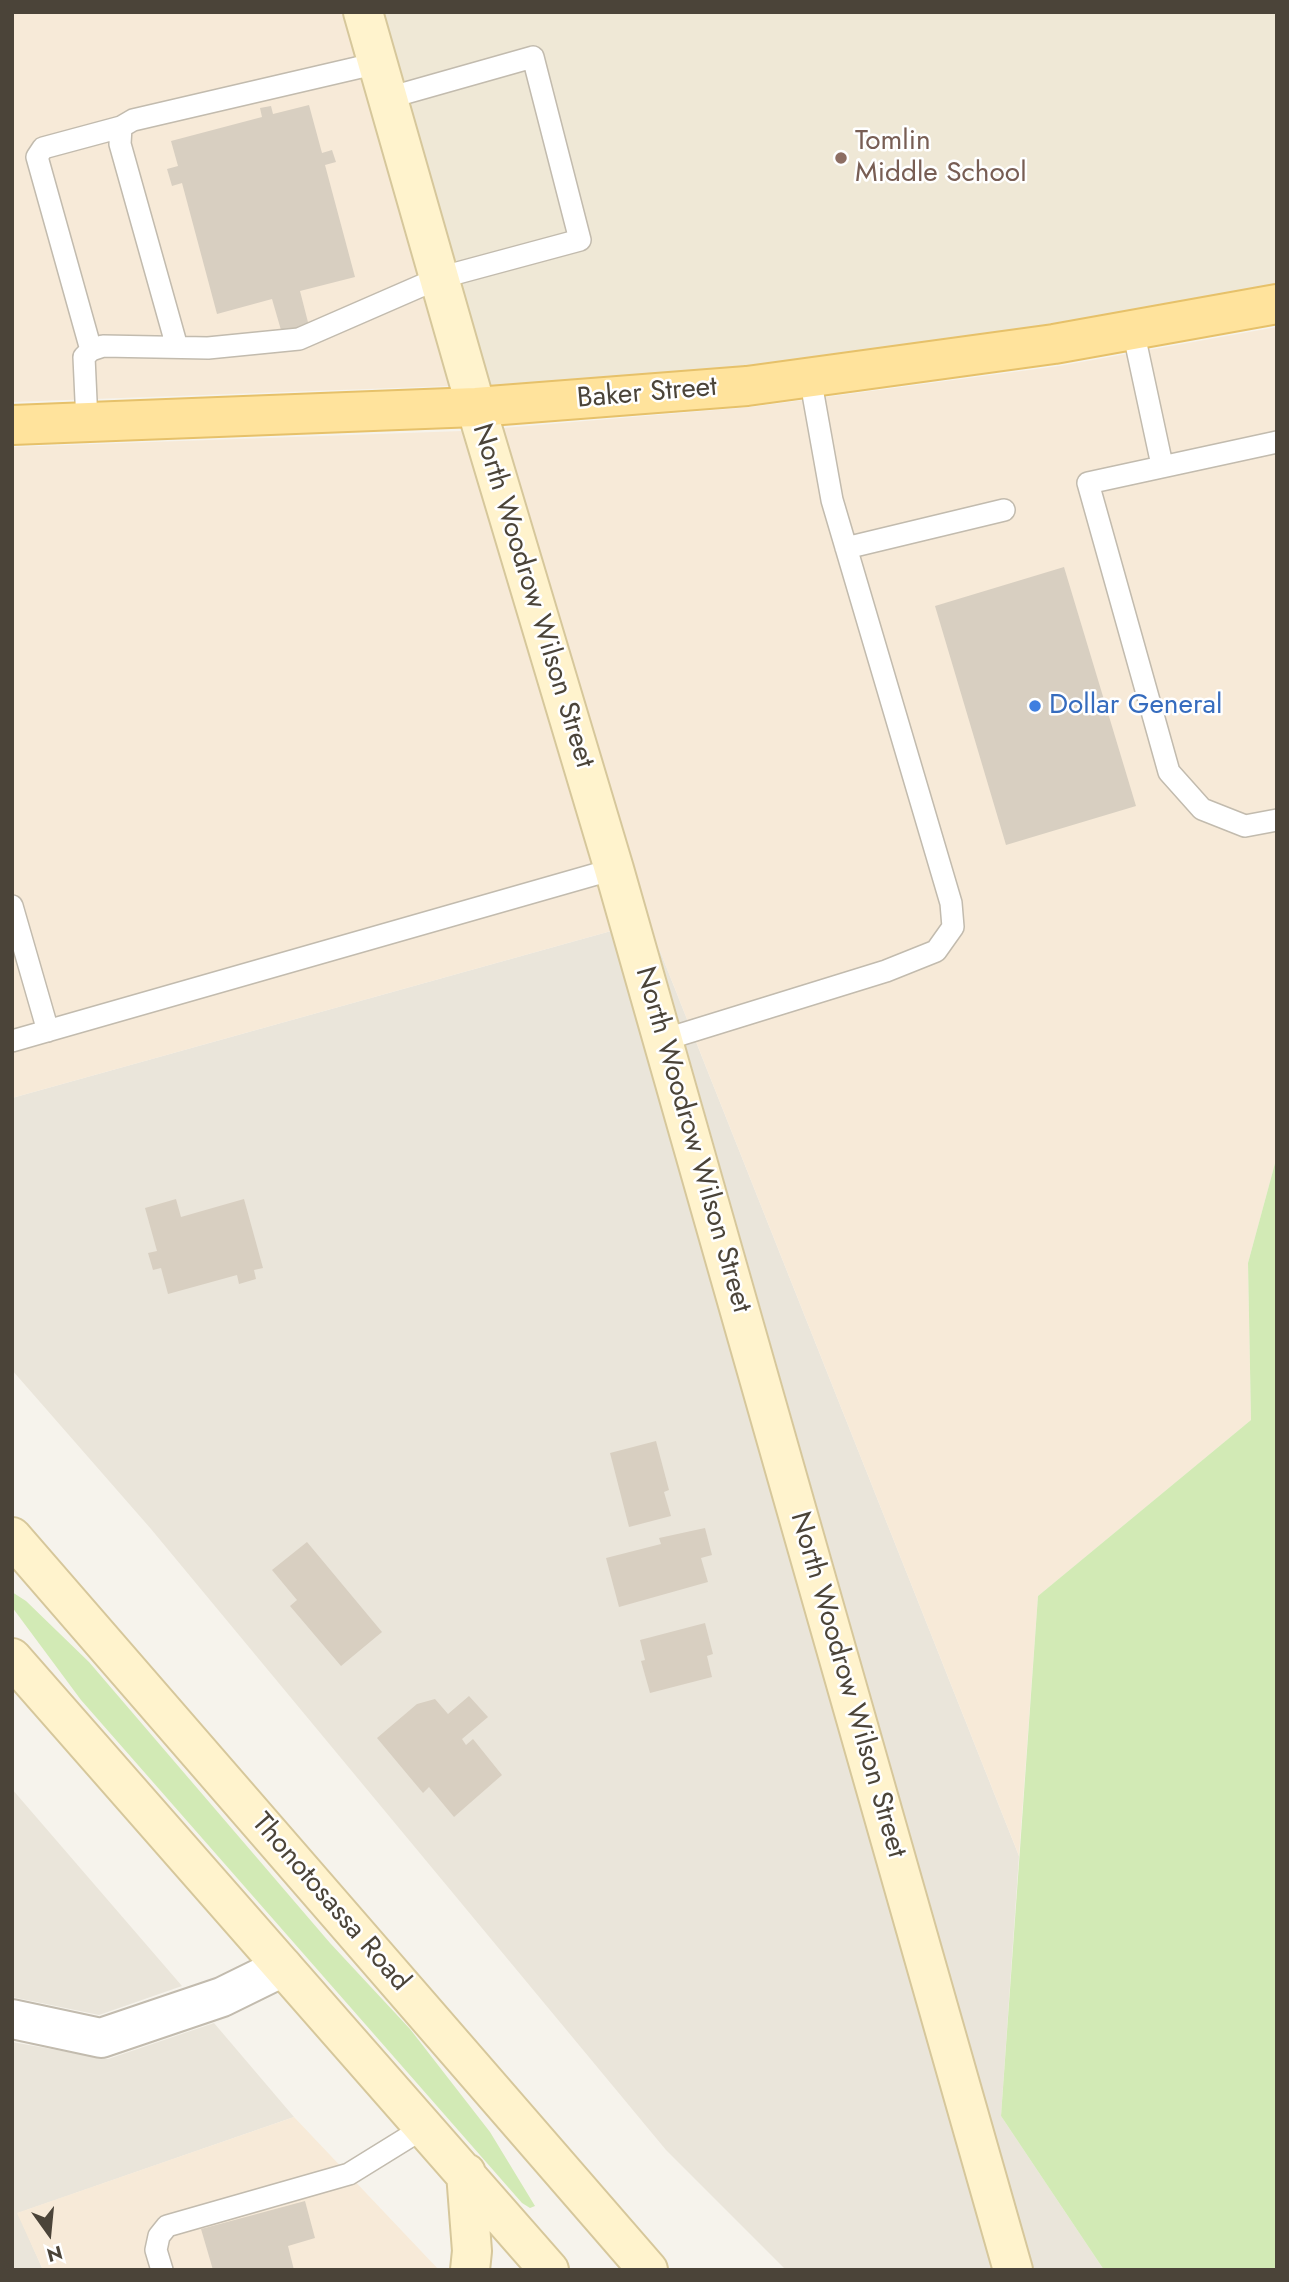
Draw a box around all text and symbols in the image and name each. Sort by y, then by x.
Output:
place label: Tomlin Middle School [855,125,1027,191]
marker: Tomlin Middle School [833,150,849,166]
street label: Baker Street [576,371,718,417]
street label: North Woodrow Wilson Street [464,420,600,772]
place label: Dollar General [1049,689,1222,723]
marker: Dollar General [1027,698,1043,714]
street label: North Woodrow Wilson Street [627,963,757,1317]
street label: North Woodrow Wilson Street [782,1508,912,1862]
street label: Thonotosassa Road [244,1807,416,1999]
north arrow [14,2198,84,2268]
text: N [44,2239,65,2269]

